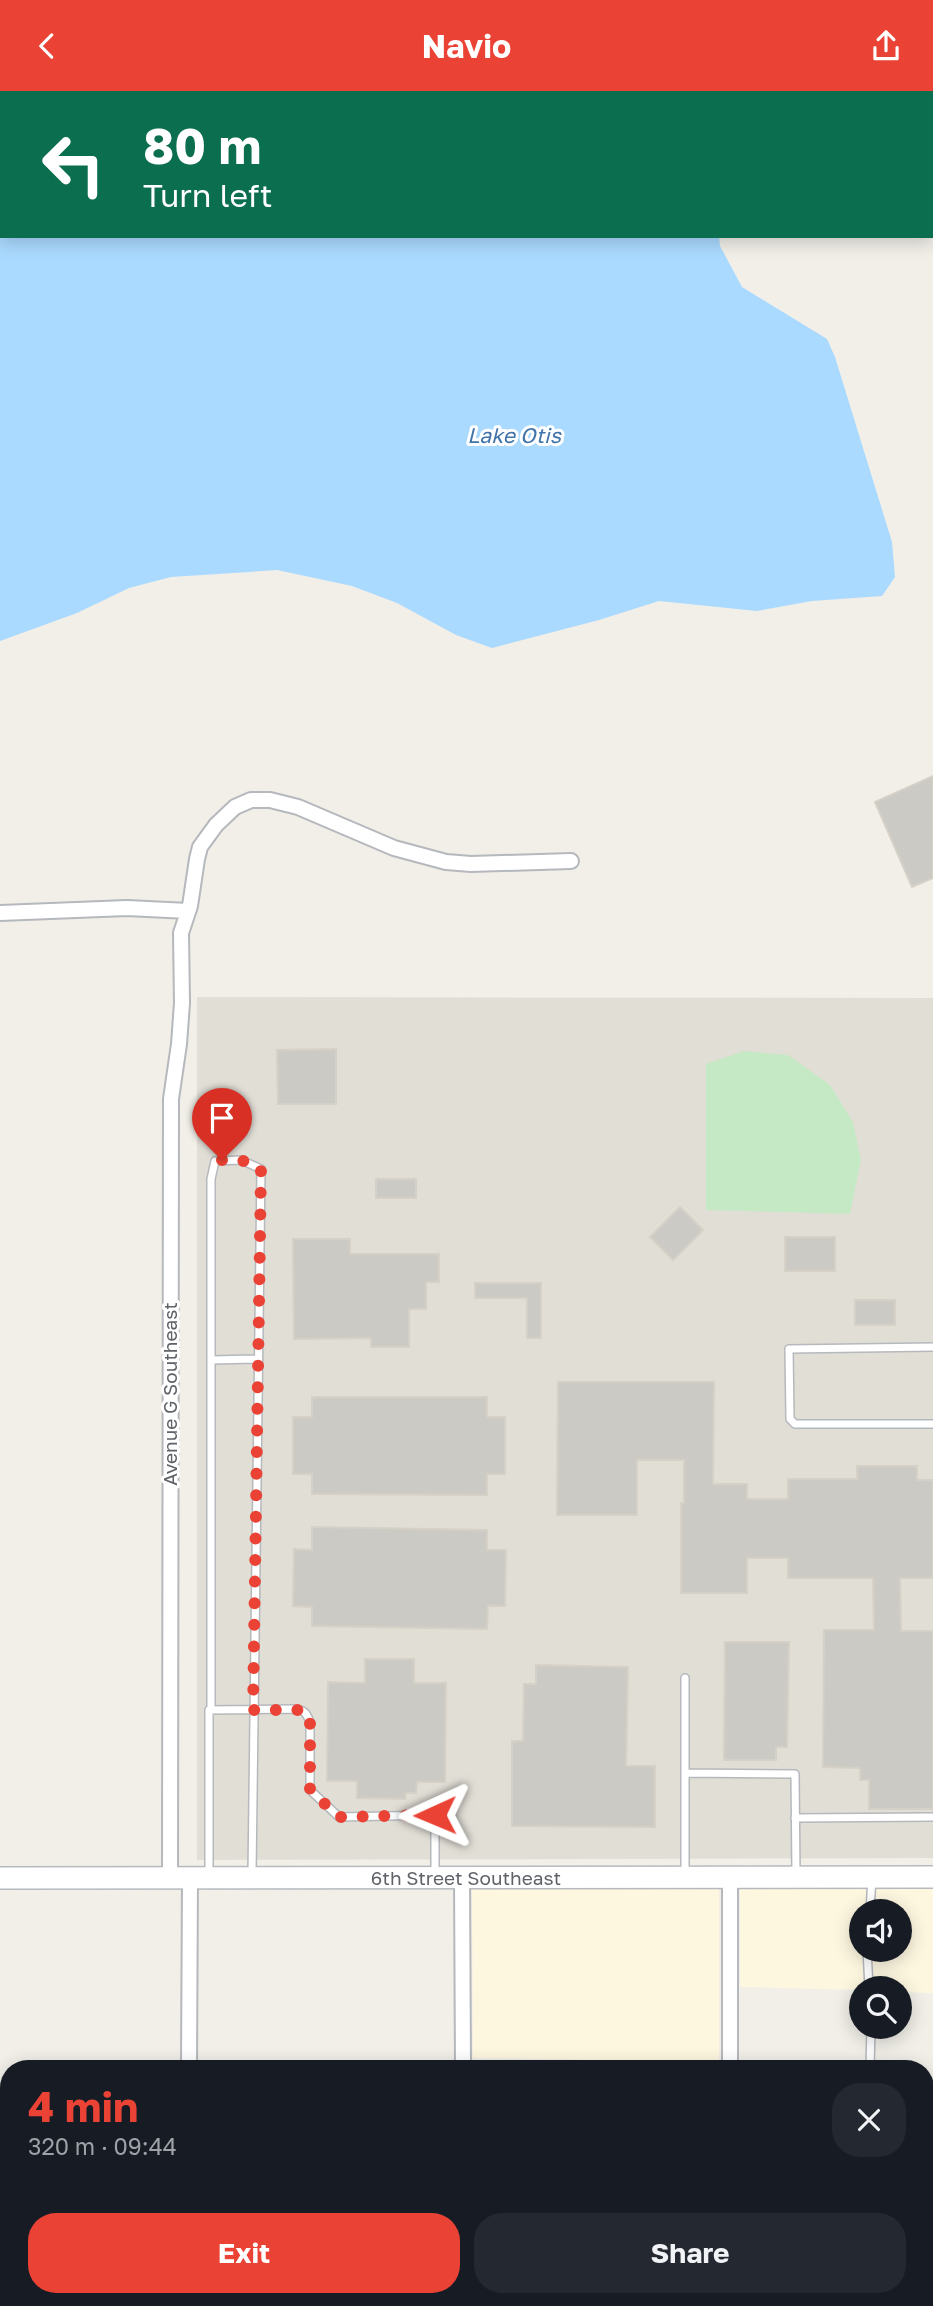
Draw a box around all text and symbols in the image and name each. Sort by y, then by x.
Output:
icon: back [28,27,66,65]
text: Navio [422,27,511,65]
icon: share [867,27,905,65]
text: 80 m [143,116,261,175]
icon: left [28,119,119,210]
text: Turn left [143,176,272,214]
water label: Lake Otis [467,422,562,448]
pin [192,1088,252,1160]
icon: arrive [203,1099,241,1137]
street label: Avenue G Southeast [158,1302,181,1486]
position arrow [398,1778,472,1852]
street label: 6th Street Southeast [371,1866,561,1889]
map controls [849,1899,912,2039]
button: sound [849,1899,912,1962]
button: search [849,1976,912,2039]
text: 4 min [28,2081,138,2131]
button: close [832,2083,906,2157]
text: 320 m · 09:44 [28,2132,177,2160]
button: Exit [28,2213,460,2293]
button: Share [474,2213,906,2293]

